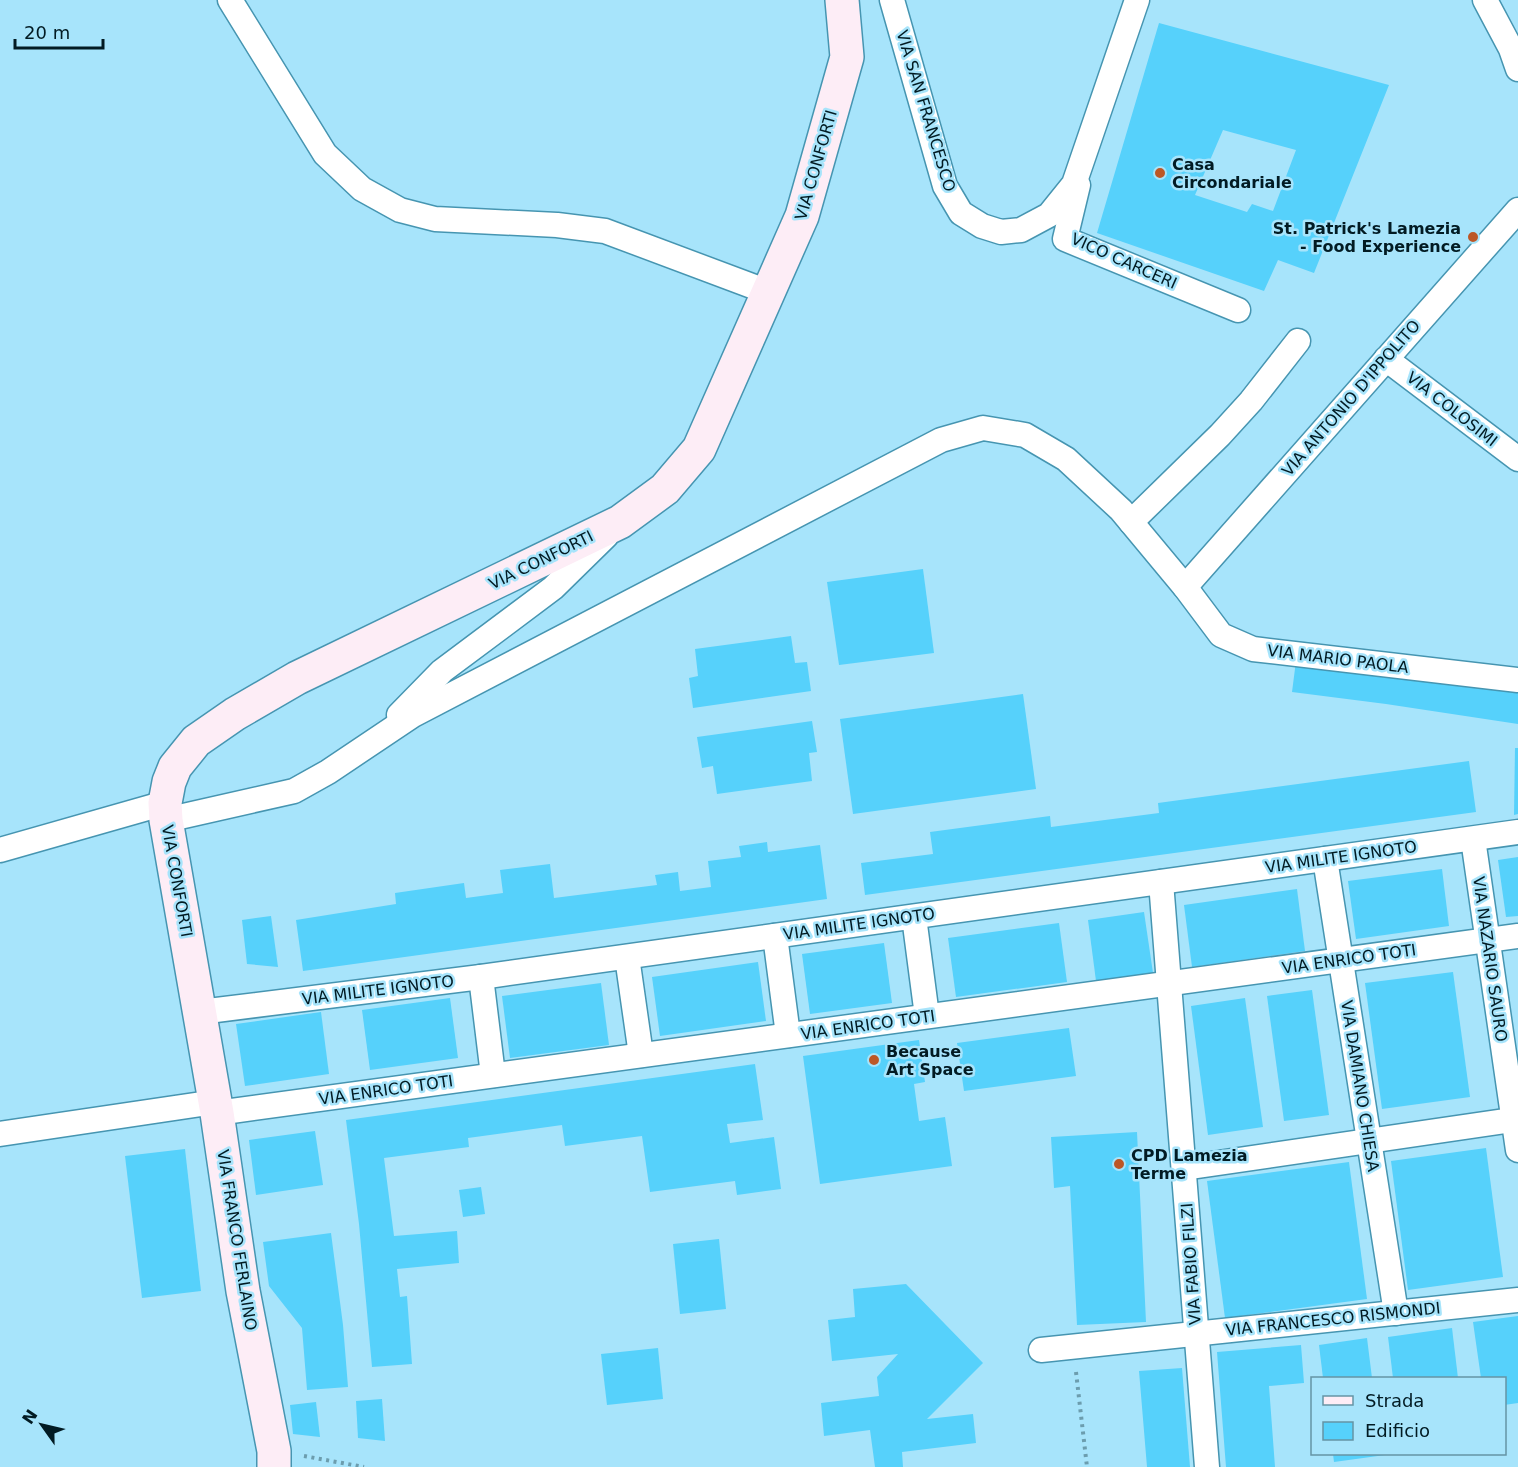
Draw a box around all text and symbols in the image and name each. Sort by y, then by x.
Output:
scale bar [15,12,104,50]
text: 20 m [24,22,70,43]
street label: VIA SAN FRANCESCO [892,28,960,194]
street label: VIA CONFORTI [791,108,841,222]
place label: Casa Circondariale [1172,155,1292,192]
marker: Casa Circondariale [1153,166,1167,180]
place label: St. Patrick's Lamezia - Food Experience [1273,219,1461,256]
street label: VICO CARCERI [1068,229,1180,293]
marker: St. Patrick's Lamezia - Food Experience [1466,230,1480,244]
street label: VIA ANTONIO D'IPPOLITO [1278,316,1424,480]
street label: VIA COLOSIMI [1403,368,1501,450]
street label: VIA CONFORTI [486,527,596,593]
street label: VIA MARIO PAOLA [1266,641,1410,677]
street label: VIA CONFORTI [158,823,196,939]
street label: VIA MILITE IGNOTO [1264,837,1418,877]
street label: VIA NAZARIO SAURO [1469,875,1511,1043]
street label: VIA MILITE IGNOTO [782,904,936,944]
street label: VIA ENRICO TOTI [1281,940,1417,978]
street label: VIA MILITE IGNOTO [301,971,455,1009]
street label: VIA DAMIANO CHIESA [1337,999,1383,1173]
street label: VIA ENRICO TOTI [800,1006,936,1044]
place label: Because Art Space [886,1042,974,1079]
marker: Because Art Space [867,1053,881,1067]
street label: VIA ENRICO TOTI [318,1071,454,1109]
place label: CPD Lamezia Terme [1131,1146,1247,1183]
street label: VIA FRANCO FERLAINO [213,1148,261,1332]
marker: CPD Lamezia Terme [1112,1157,1126,1171]
street label: VIA FABIO FILZI [1177,1202,1205,1326]
street label: VIA FRANCESCO RISMONDI [1225,1298,1441,1340]
legend [1311,1377,1506,1455]
text: Strada [1365,1390,1424,1411]
north arrow [12,1395,72,1455]
text: N [18,1406,42,1428]
text: Edificio [1365,1420,1430,1441]

